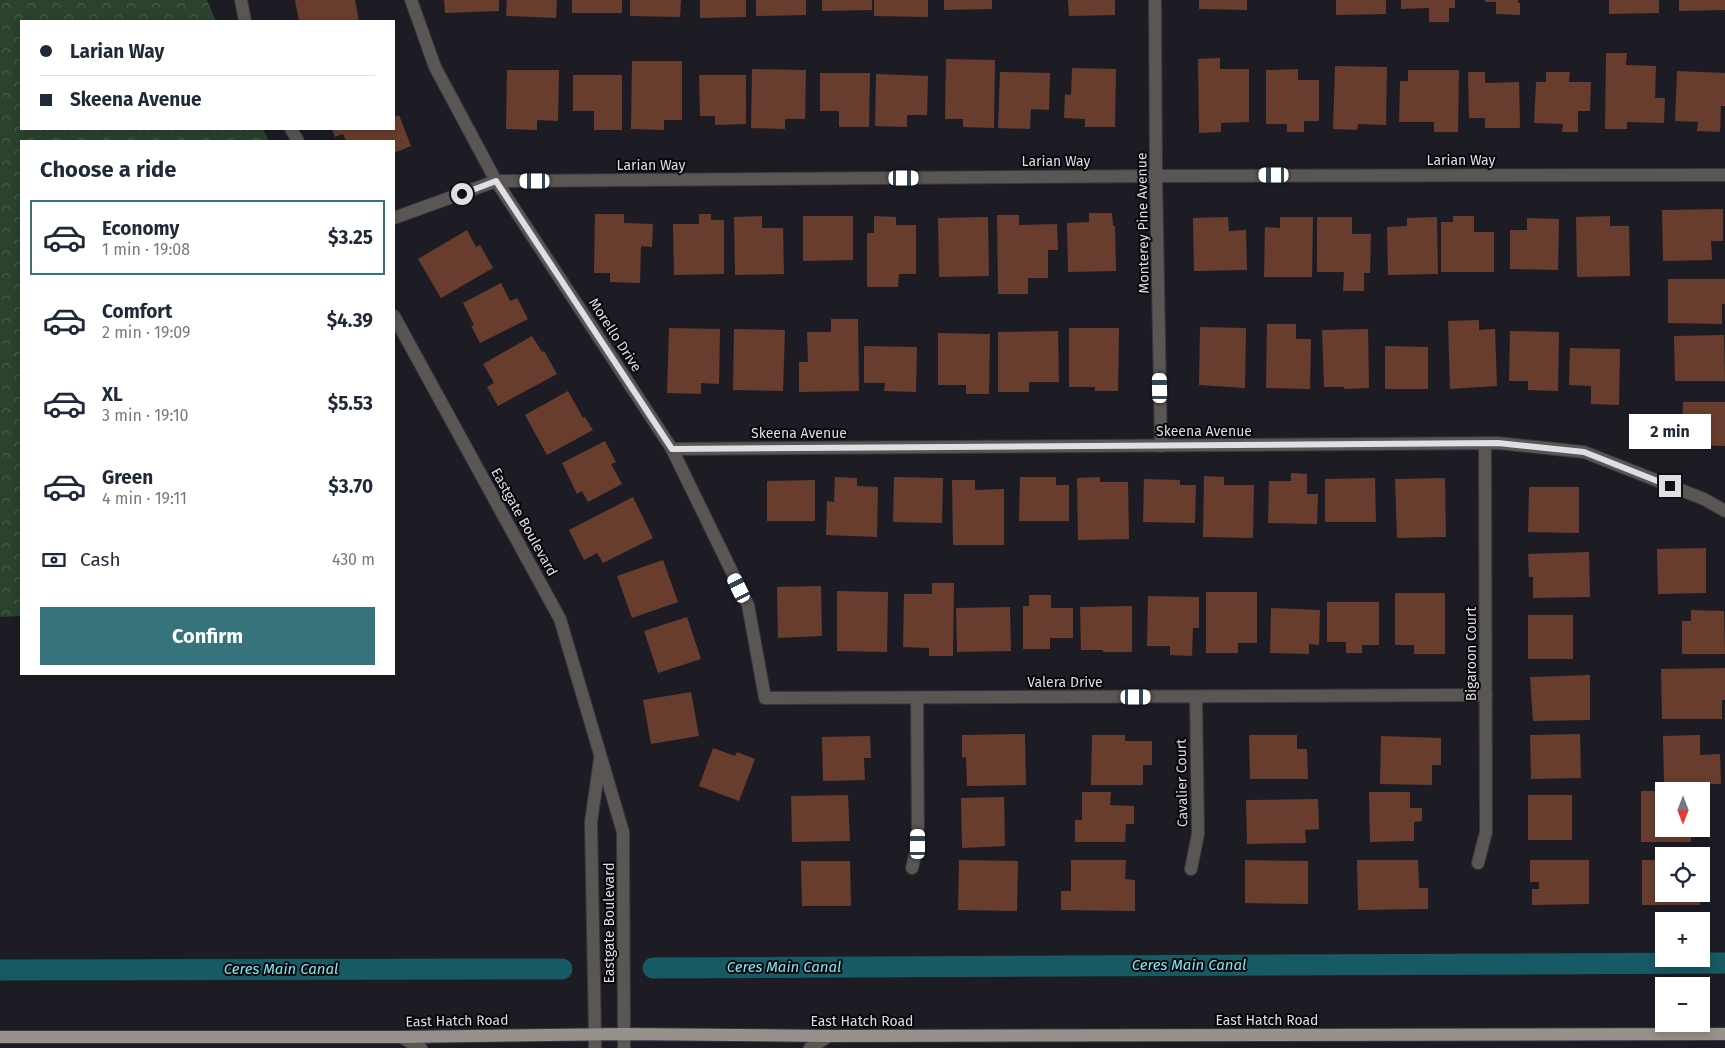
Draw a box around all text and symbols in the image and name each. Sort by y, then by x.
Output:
text: Larian Way [70,40,164,63]
text: Skeena Avenue [70,88,202,111]
street label: Monterey Pine Avenue [1133,152,1153,294]
street label: Larian Way [1427,152,1495,169]
street label: Larian Way [1022,153,1090,170]
text: Choose a ride [40,156,176,183]
street label: Larian Way [617,157,685,174]
car [1259,168,1289,183]
car [889,171,919,186]
car [520,174,550,189]
route start [451,183,473,205]
icon: car [42,215,87,260]
text: Economy [102,217,179,240]
text: $3.25 [328,226,373,249]
text: 1 min · 19:08 [102,240,190,259]
street label: Morello Drive [585,295,645,375]
icon: car [42,298,87,343]
text: Comfort [102,300,172,323]
text: $4.39 [327,309,373,332]
text: 2 min · 19:09 [102,323,190,342]
car [1152,373,1167,403]
icon: car [42,381,87,426]
text: XL [102,383,123,406]
text: $5.53 [328,392,373,415]
text: 3 min · 19:10 [102,406,189,425]
callout: 2 min [1629,414,1711,448]
text: 2 min [1650,422,1690,441]
street label: Skeena Avenue [1156,423,1252,440]
street label: Skeena Avenue [751,425,847,442]
icon: car [42,464,87,509]
street label: Eastgate Boulevard [487,465,561,579]
text: Green [102,466,153,489]
text: $3.70 [328,475,373,498]
route end [1659,475,1681,497]
text: 4 min · 19:11 [102,489,187,508]
icon: cash [40,546,68,574]
text: Cash [80,548,121,571]
text: 430 m [332,550,375,569]
car [725,571,752,605]
street label: Bigaroon Court [1463,606,1480,701]
button: Confirm [40,607,375,665]
street label: Valera Drive [1027,674,1103,691]
car [1121,690,1151,705]
street label: Cavalier Court [1173,738,1191,827]
north arrow [1655,782,1710,838]
map controls [1655,782,1710,1032]
car [910,829,925,859]
button: locate [1655,847,1710,902]
street label: Eastgate Boulevard [601,862,618,984]
button: + [1655,912,1710,967]
water label: Ceres Main Canal [1132,956,1246,974]
water label: Ceres Main Canal [727,958,841,976]
water label: Ceres Main Canal [224,960,338,978]
button: − [1655,977,1710,1032]
street label: East Hatch Road [405,1012,509,1030]
street label: East Hatch Road [1216,1012,1318,1029]
street label: East Hatch Road [811,1013,913,1030]

